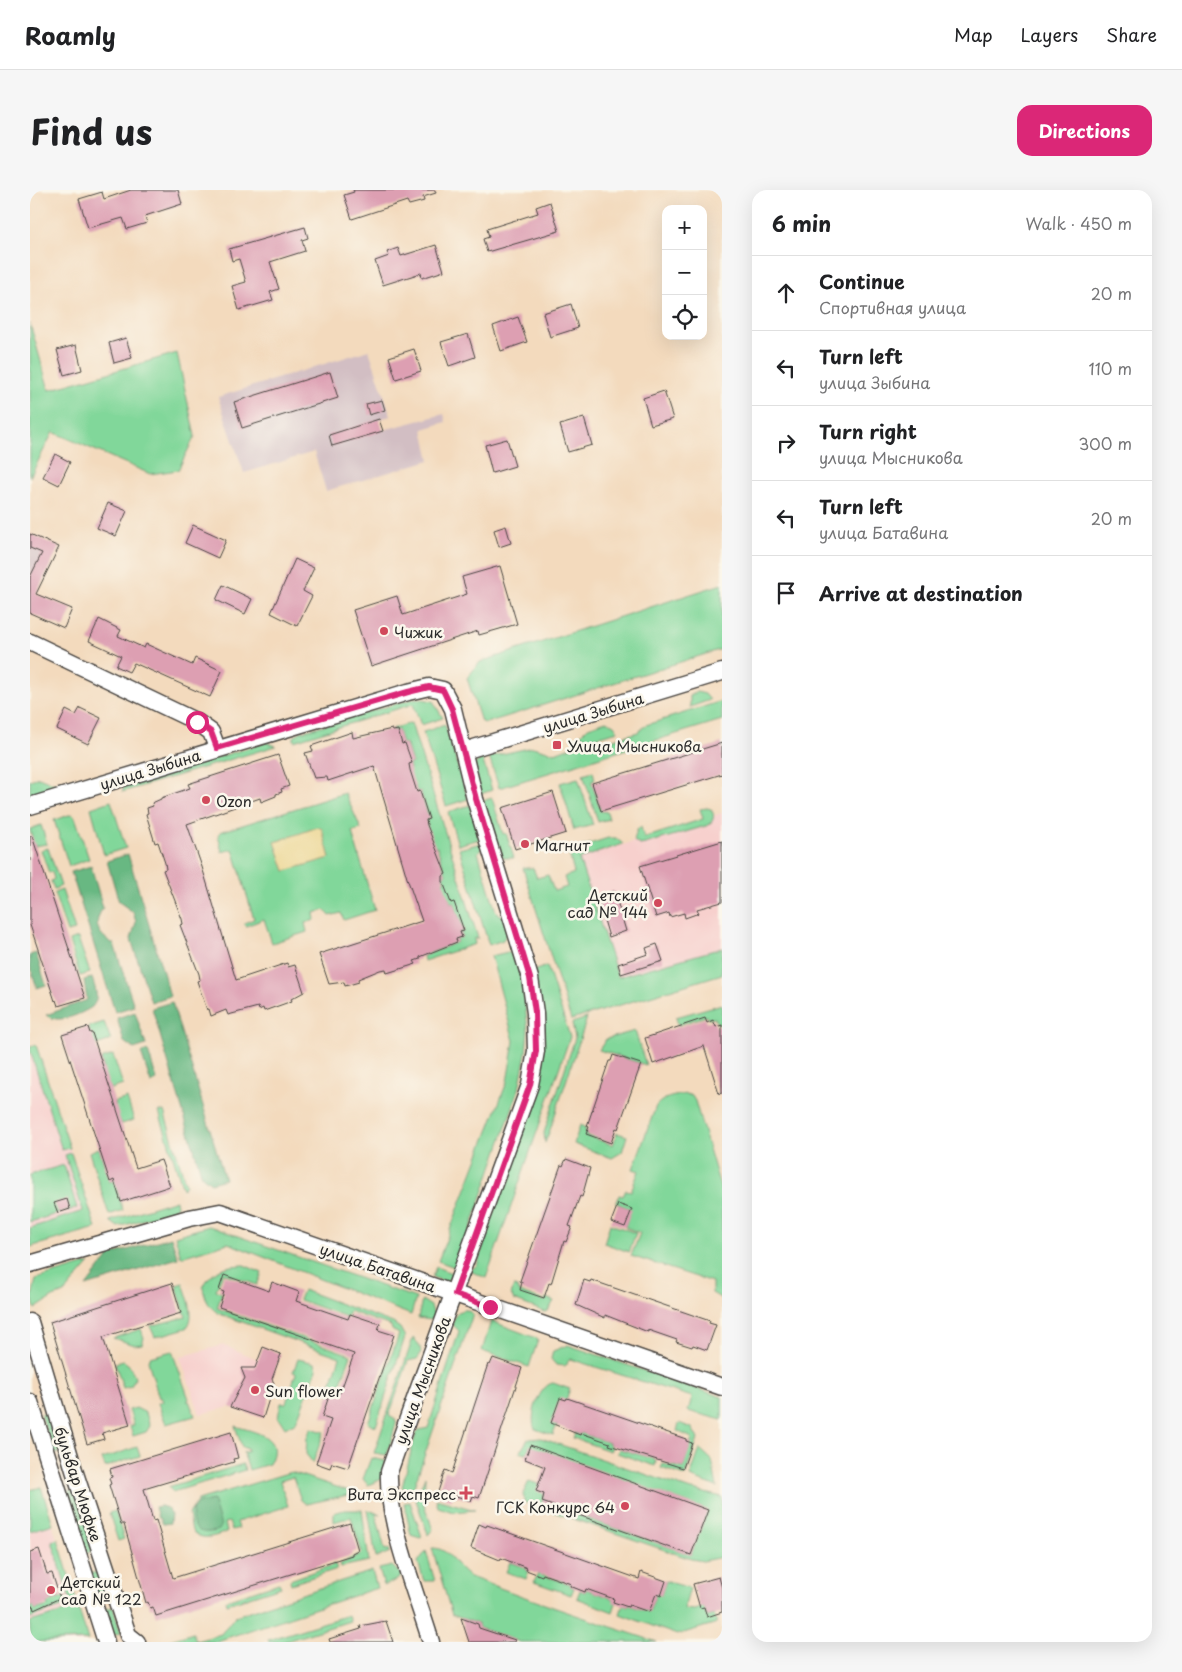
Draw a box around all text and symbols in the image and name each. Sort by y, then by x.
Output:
text: Roamly [25,17,116,53]
text: Map [954,21,993,48]
text: Layers [1021,21,1078,48]
text: Share [1106,21,1157,48]
text: Find us [30,104,152,157]
button: Directions [1017,105,1152,156]
map controls [662,205,707,340]
button: + [662,205,707,250]
text: 6 min [772,207,831,239]
text: Walk · 450 m [1026,211,1132,235]
button: − [662,250,707,295]
text: Continue [819,267,905,295]
icon: ahead [772,279,800,307]
text: 20 m [1091,281,1132,305]
button: locate [662,295,707,340]
text: Спортивная улица [819,295,966,319]
text: Turn left [819,342,903,370]
icon: left [772,354,800,382]
text: 110 m [1089,356,1132,380]
text: улица Зыбина [819,370,930,394]
text: Turn right [819,417,917,445]
icon: right [772,429,800,457]
text: 300 m [1078,431,1132,455]
text: улица Мысникова [819,445,963,469]
text: Turn left [819,492,903,520]
icon: left [772,504,800,532]
text: 20 m [1091,506,1132,530]
text: улица Батавина [819,520,948,544]
icon: arrive [772,579,800,607]
text: Arrive at destination [819,579,1023,607]
place label: Чижик [394,620,443,643]
marker: Чижик [378,625,390,637]
street label: улица Зыбина [540,686,647,738]
route start [186,711,209,734]
place label: Улица Мысникова [567,734,702,757]
marker: Улица Мысникова [551,739,563,751]
street label: улица Зыбина [97,743,204,795]
place label: Ozon [216,789,252,812]
marker: Ozon [200,794,212,806]
place label: Магнит [535,833,590,856]
marker: Магнит [519,838,531,850]
place label: Детский сад № 144 [568,883,648,923]
marker: Детский сад № 144 [652,897,664,909]
street label: улица Батавина [317,1236,440,1298]
route end [479,1296,502,1319]
street label: улица Мысникова [388,1312,456,1447]
place label: Sun flower [265,1379,343,1402]
marker: Sun flower [249,1384,261,1396]
street label: бульвар Мюфке [50,1424,108,1544]
place label: Вита Экспресс [347,1482,456,1505]
marker: Вита Экспресс [460,1487,472,1499]
place label: ГСК Конкурс 64 [496,1495,615,1518]
marker: ГСК Конкурс 64 [619,1500,631,1512]
place label: Детский сад № 122 [60,1570,142,1610]
marker: Детский сад № 122 [45,1584,57,1596]

